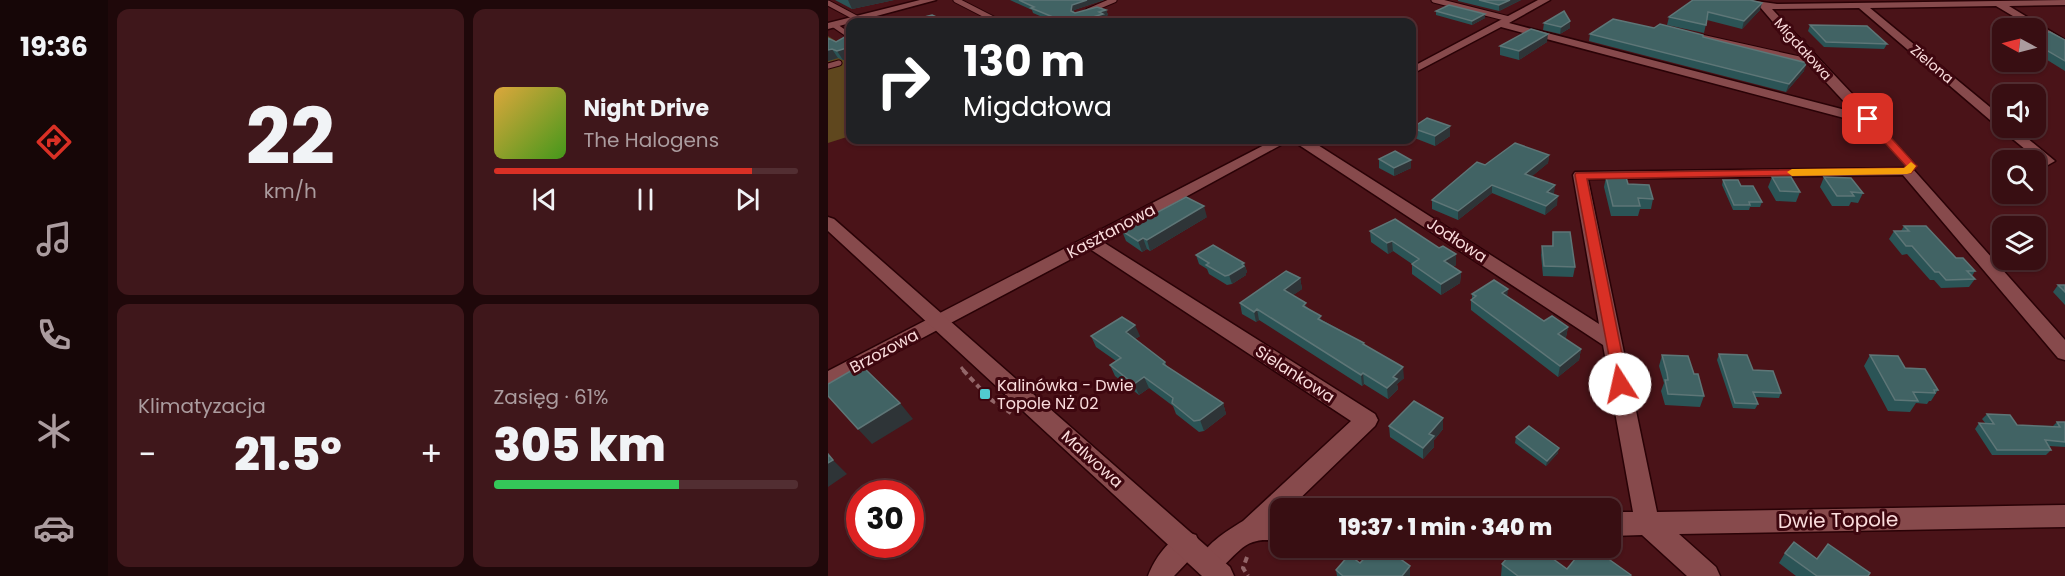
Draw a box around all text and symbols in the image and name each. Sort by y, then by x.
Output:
street label: Migdałowa [1770,14,1836,84]
north arrow [1992,18,2046,72]
map controls [1992,18,2046,270]
text: 19:36 [20,28,88,65]
text: 130 m [963,32,1085,91]
street label: Zielona [1906,40,1958,88]
icon: right [864,42,942,120]
text: 22 [246,82,335,191]
button: sound [1992,84,2046,138]
text: Migdałowa [963,88,1112,125]
text: Night Drive [584,93,709,124]
pin [1842,93,1893,144]
icon: arrive [1851,102,1884,135]
icon: directions [33,121,75,163]
text: The Halogens [584,126,719,154]
button: search [1992,150,2046,204]
text: km/h [264,177,317,205]
icon: previous [528,183,561,216]
icon: pause [629,183,662,216]
icon: next [731,183,764,216]
street label: Kasztanowa [1063,198,1159,264]
street label: Jodłowa [1422,212,1492,268]
button: layers [1992,216,2046,270]
icon: music [33,218,75,260]
icon: phone [33,314,75,356]
street label: Brzozowa [846,323,922,379]
street label: Sielankowa [1251,340,1339,408]
position arrow [1588,352,1652,416]
place label: Kalinówka - Dwie Topole NŻ 02 [997,374,1134,415]
text: Zasięg · 61% [494,383,608,411]
marker: Kalinówka - Dwie Topole NŻ 02 [978,387,992,401]
text: Klimatyzacja [138,392,266,420]
icon: climate [33,410,75,452]
text: 305 km [494,414,666,477]
text: 21.5° [234,423,342,486]
street label: Malwowa [1056,425,1128,493]
text: − [138,431,156,478]
text: + [420,431,443,478]
speed limit sign: 30 [846,480,924,558]
street label: Dwie Topole [1778,505,1898,535]
icon: car [33,507,75,549]
text: 19:37 · 1 min · 340 m [1339,512,1552,543]

